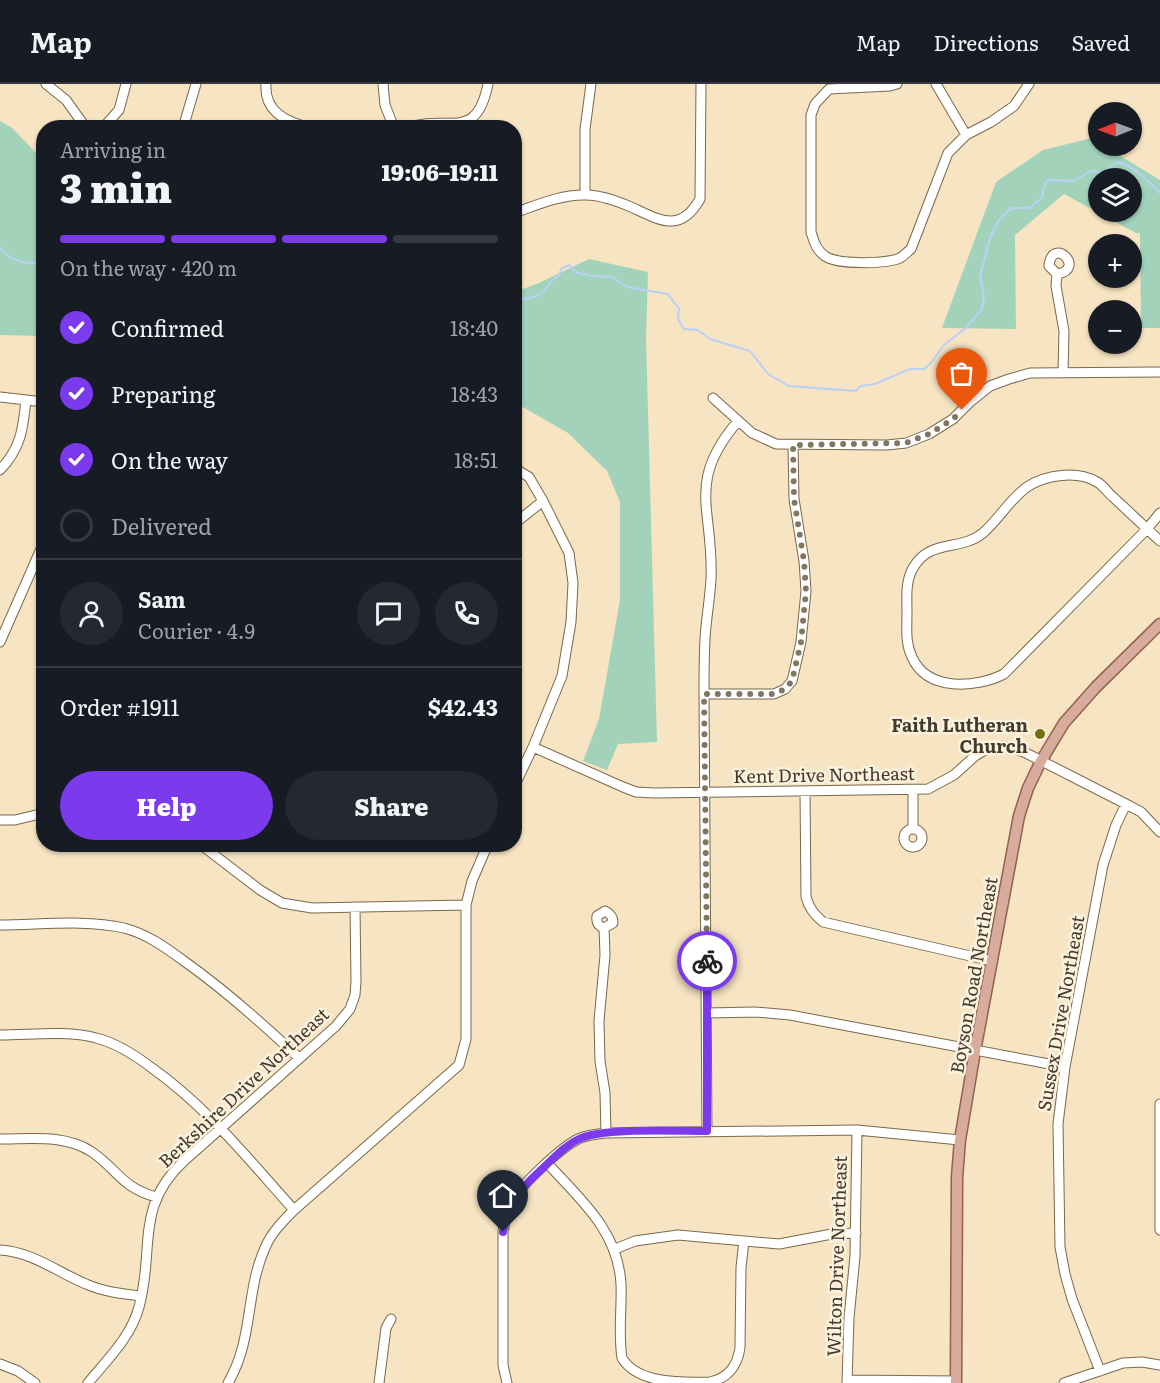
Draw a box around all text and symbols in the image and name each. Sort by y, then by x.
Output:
text: Map [30,20,92,62]
text: Map [856,26,901,57]
text: Directions [934,26,1039,57]
text: Saved [1072,26,1130,57]
north arrow [1088,102,1142,156]
map controls [1088,102,1142,354]
text: Arriving in [60,134,166,164]
text: 19:06–19:11 [382,155,498,188]
text: 3 min [60,157,172,215]
button: layers [1088,168,1142,222]
button: + [1088,234,1142,288]
text: On the way · 420 m [60,252,237,282]
button: − [1088,300,1142,354]
icon: check [60,311,93,344]
text: Confirmed [111,311,224,344]
text: 18:40 [450,312,498,342]
pin [936,348,987,410]
icon: bag [945,357,978,390]
icon: check [60,377,93,410]
text: Preparing [111,377,215,410]
text: 18:43 [451,378,498,408]
icon: check [60,443,93,476]
text: On the way [111,443,228,476]
text: 18:51 [454,444,498,474]
text: Delivered [111,509,212,542]
button: person [60,582,123,645]
text: Sam [138,582,186,615]
button: chat [357,582,420,645]
button: phone [435,582,498,645]
text: Courier · 4.9 [138,615,255,645]
text: Order #1911 [60,690,179,723]
text: $42.43 [428,690,498,723]
place label: Faith Lutheran Church [891,711,1028,759]
marker: Faith Lutheran Church [1033,727,1047,741]
street label: Kent Drive Northeast [733,759,916,789]
button: Help [60,771,273,840]
button: Share [285,771,498,840]
street label: Boyson Road Northeast [942,874,1004,1076]
street label: Sussex Drive Northeast [1029,912,1091,1113]
courier [677,931,737,991]
icon: bike [691,945,724,978]
street label: Berkshire Drive Northeast [152,1000,335,1173]
street label: Wilton Drive Northeast [819,1154,853,1357]
pin [477,1170,528,1232]
icon: home [486,1179,519,1212]

